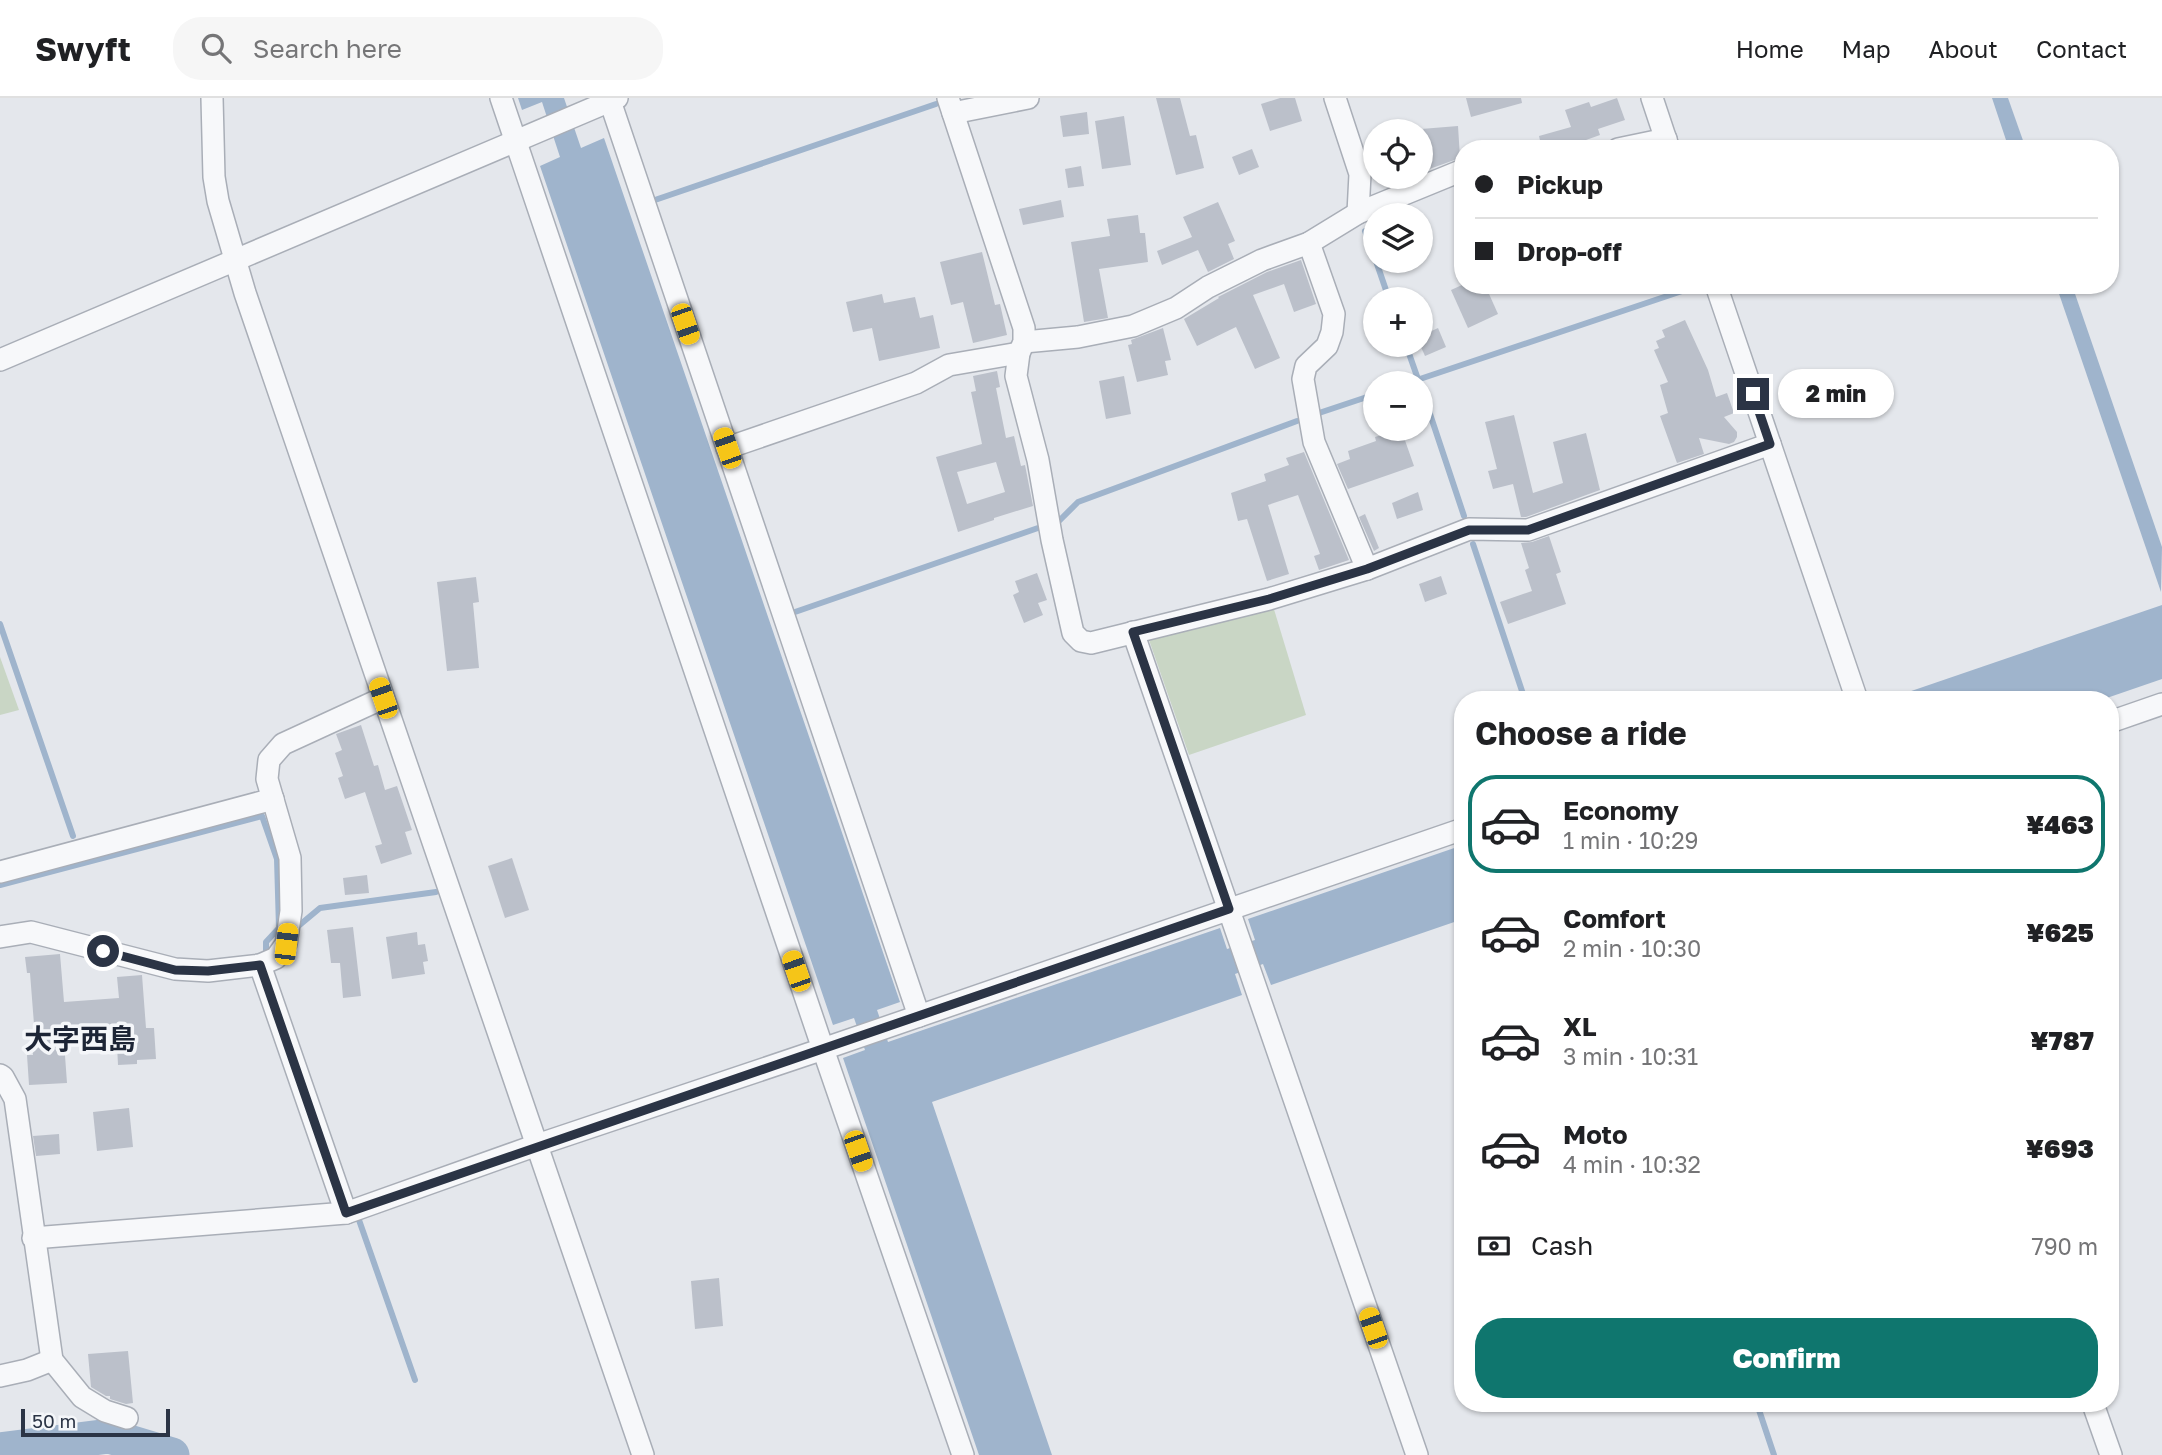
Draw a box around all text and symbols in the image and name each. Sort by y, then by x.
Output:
search box [173,17,663,80]
text: Swyft [35,29,131,68]
icon: search [197,29,235,67]
text: Search here [253,33,402,64]
text: Home [1736,34,1804,63]
text: Map [1842,34,1891,63]
text: About [1929,34,1998,63]
text: Contact [2036,34,2127,63]
map controls [1363,119,1433,441]
button: locate [1363,119,1433,189]
text: Pickup [1517,169,1603,200]
button: layers [1363,203,1433,273]
text: Drop-off [1517,236,1622,267]
button: + [1363,287,1433,357]
car [669,301,702,347]
callout: 2 min [1778,370,1893,418]
button: − [1363,371,1433,441]
route end [1737,378,1769,410]
text: 2 min [1806,379,1866,407]
car [711,425,744,471]
car [367,675,400,721]
text: Choose a ride [1475,714,1687,752]
icon: car [1479,793,1542,856]
text: Economy [1563,795,1679,826]
text: ¥463 [2026,809,2094,840]
text: 1 min · 10:29 [1563,826,1699,854]
icon: car [1479,901,1542,964]
text: Comfort [1563,903,1666,934]
text: ¥625 [2026,917,2094,948]
car [274,922,299,966]
text: 2 min · 10:30 [1563,934,1701,962]
route start [87,935,119,967]
car [780,948,813,994]
icon: car [1479,1009,1542,1072]
text: XL [1563,1011,1597,1042]
district label: 大字西島 [24,1022,136,1055]
text: ¥787 [2030,1025,2094,1056]
text: 3 min · 10:31 [1563,1042,1698,1070]
icon: car [1479,1117,1542,1180]
text: Moto [1563,1119,1628,1150]
car [842,1128,875,1174]
text: ¥693 [2025,1133,2094,1164]
text: 4 min · 10:32 [1563,1150,1701,1178]
icon: cash [1475,1227,1513,1265]
text: Cash [1531,1230,1593,1261]
text: 790 m [2032,1232,2098,1260]
car [1357,1305,1390,1351]
button: Confirm [1475,1318,2098,1398]
scale bar [21,1406,170,1438]
text: 50 m [32,1409,76,1432]

